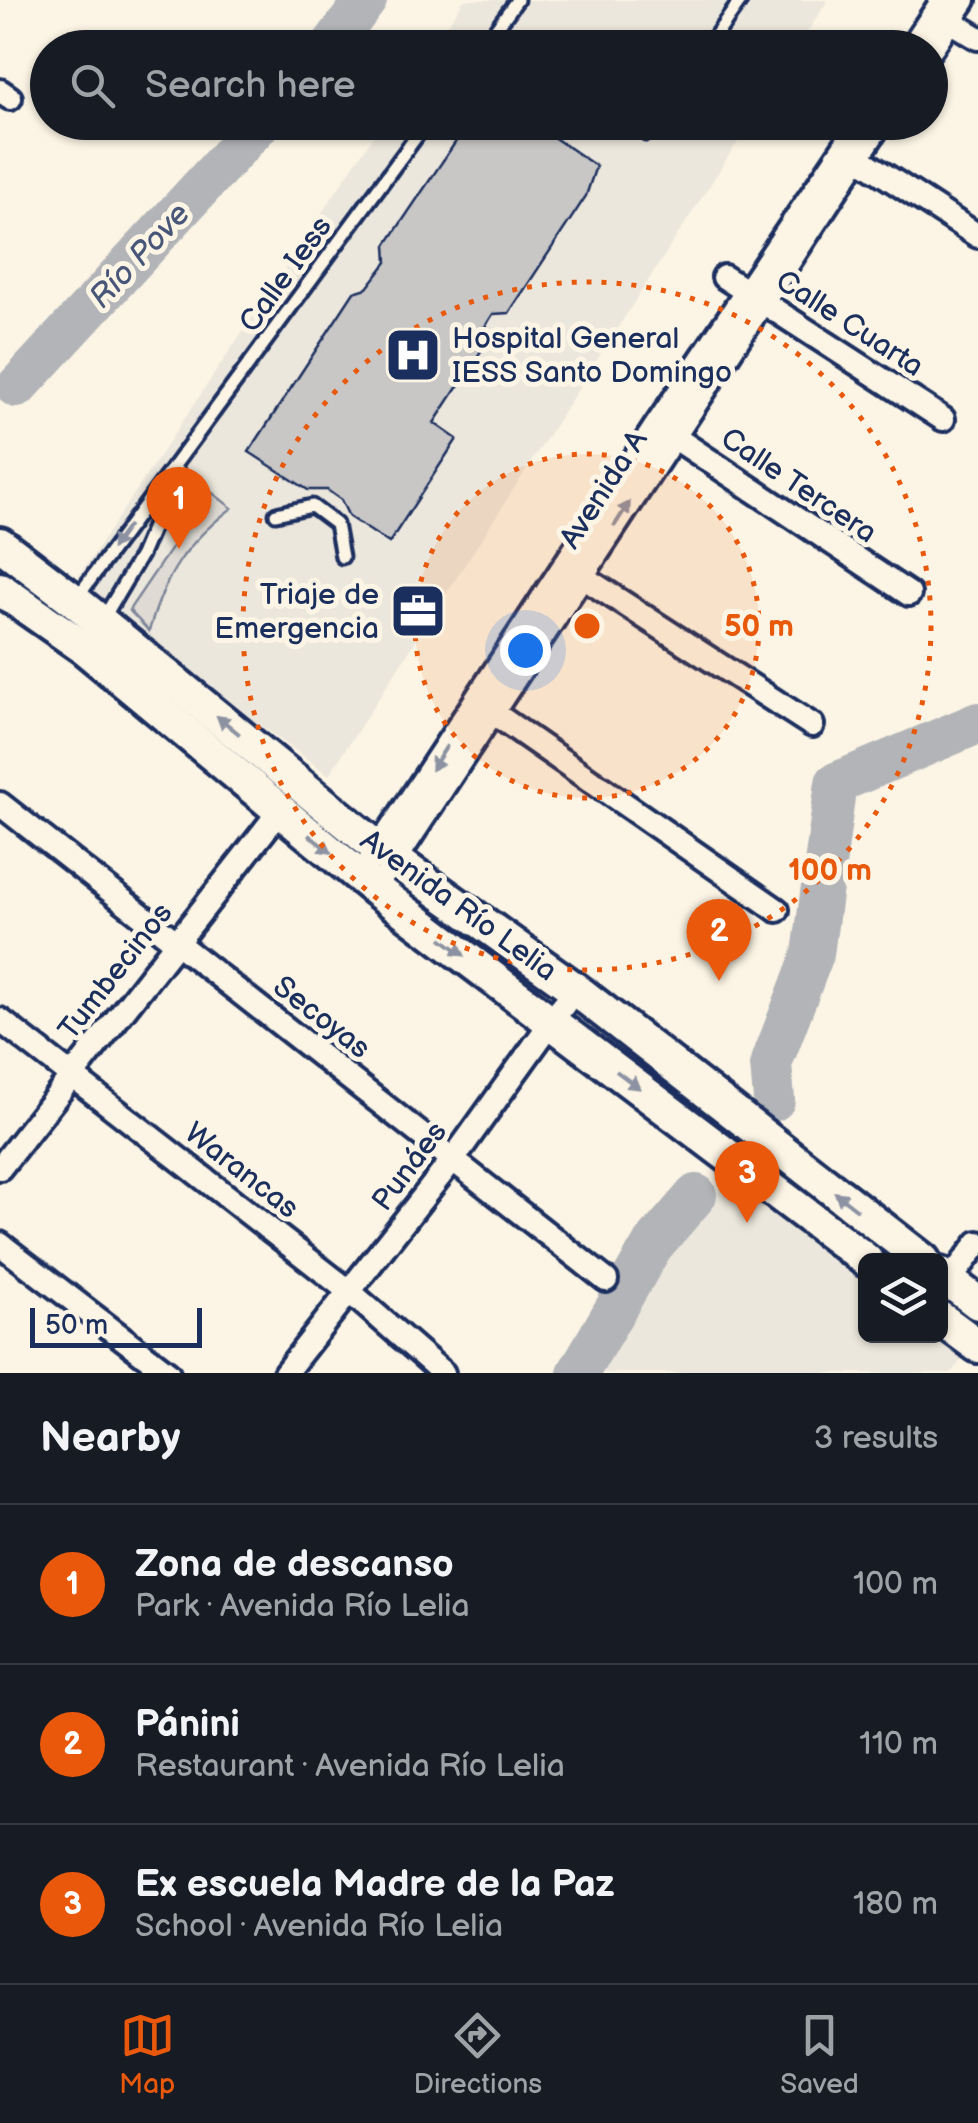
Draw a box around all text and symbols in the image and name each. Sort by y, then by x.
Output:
search box [30,30,948,140]
icon: search [65,58,120,113]
text: Search here [145,63,356,108]
water label: Río Pove [81,195,199,317]
street label: Calle Iess [232,210,340,339]
street label: Calle Cuarta [769,263,930,385]
place label: Hospital General IESS Santo Domingo [452,321,732,391]
hospital icon: Hospital General IESS Santo Domingo [383,325,443,385]
street label: Calle Tercera [714,420,883,551]
street label: Avenida A [552,423,656,556]
pin: 1 [146,466,212,549]
one-way arrow [613,500,631,528]
one-way arrow [111,524,130,550]
place label: Triaje de Emergencia [214,577,379,647]
office icon: Triaje de Emergencia [388,581,448,641]
centre of rings [569,608,605,644]
text: 50 m [724,609,794,645]
your location [500,625,551,676]
one-way arrow [216,715,241,736]
one-way arrow [430,744,448,771]
street label: Avenida Río Lelia [353,822,564,989]
one-way arrow [307,833,332,854]
text: 100 m [788,853,872,889]
street label: Tumbecinos [51,896,181,1047]
pin: 2 [686,898,752,981]
one-way arrow [441,936,466,957]
street label: Secoyas [266,969,377,1067]
one-way arrow [615,1069,641,1089]
street label: Warancas [177,1115,306,1226]
street label: Punáes [365,1115,455,1218]
pin: 3 [714,1140,780,1223]
one-way arrow [833,1190,859,1211]
map controls [858,1253,948,1343]
button: layers [858,1253,948,1343]
scale bar [30,1303,202,1348]
text: 50 m [45,1309,108,1342]
text: Nearby [40,1413,180,1464]
text: 3 results [814,1419,938,1458]
text: Zona de descanso [135,1542,454,1587]
text: 1 [66,1565,79,1604]
text: 100 m [853,1565,938,1604]
text: Park · Avenida Río Lelia [135,1587,470,1626]
text: Pánini [135,1702,240,1747]
text: 2 [63,1725,82,1764]
text: 110 m [859,1725,938,1764]
text: Restaurant · Avenida Río Lelia [135,1747,565,1786]
text: Ex escuela Madre de la Paz [135,1862,614,1907]
text: 3 [63,1885,82,1924]
text: 180 m [853,1885,938,1924]
text: School · Avenida Río Lelia [135,1907,503,1946]
tab: Map [119,2008,175,2101]
tab: Directions [413,2008,542,2101]
tab: Saved [780,2008,859,2101]

